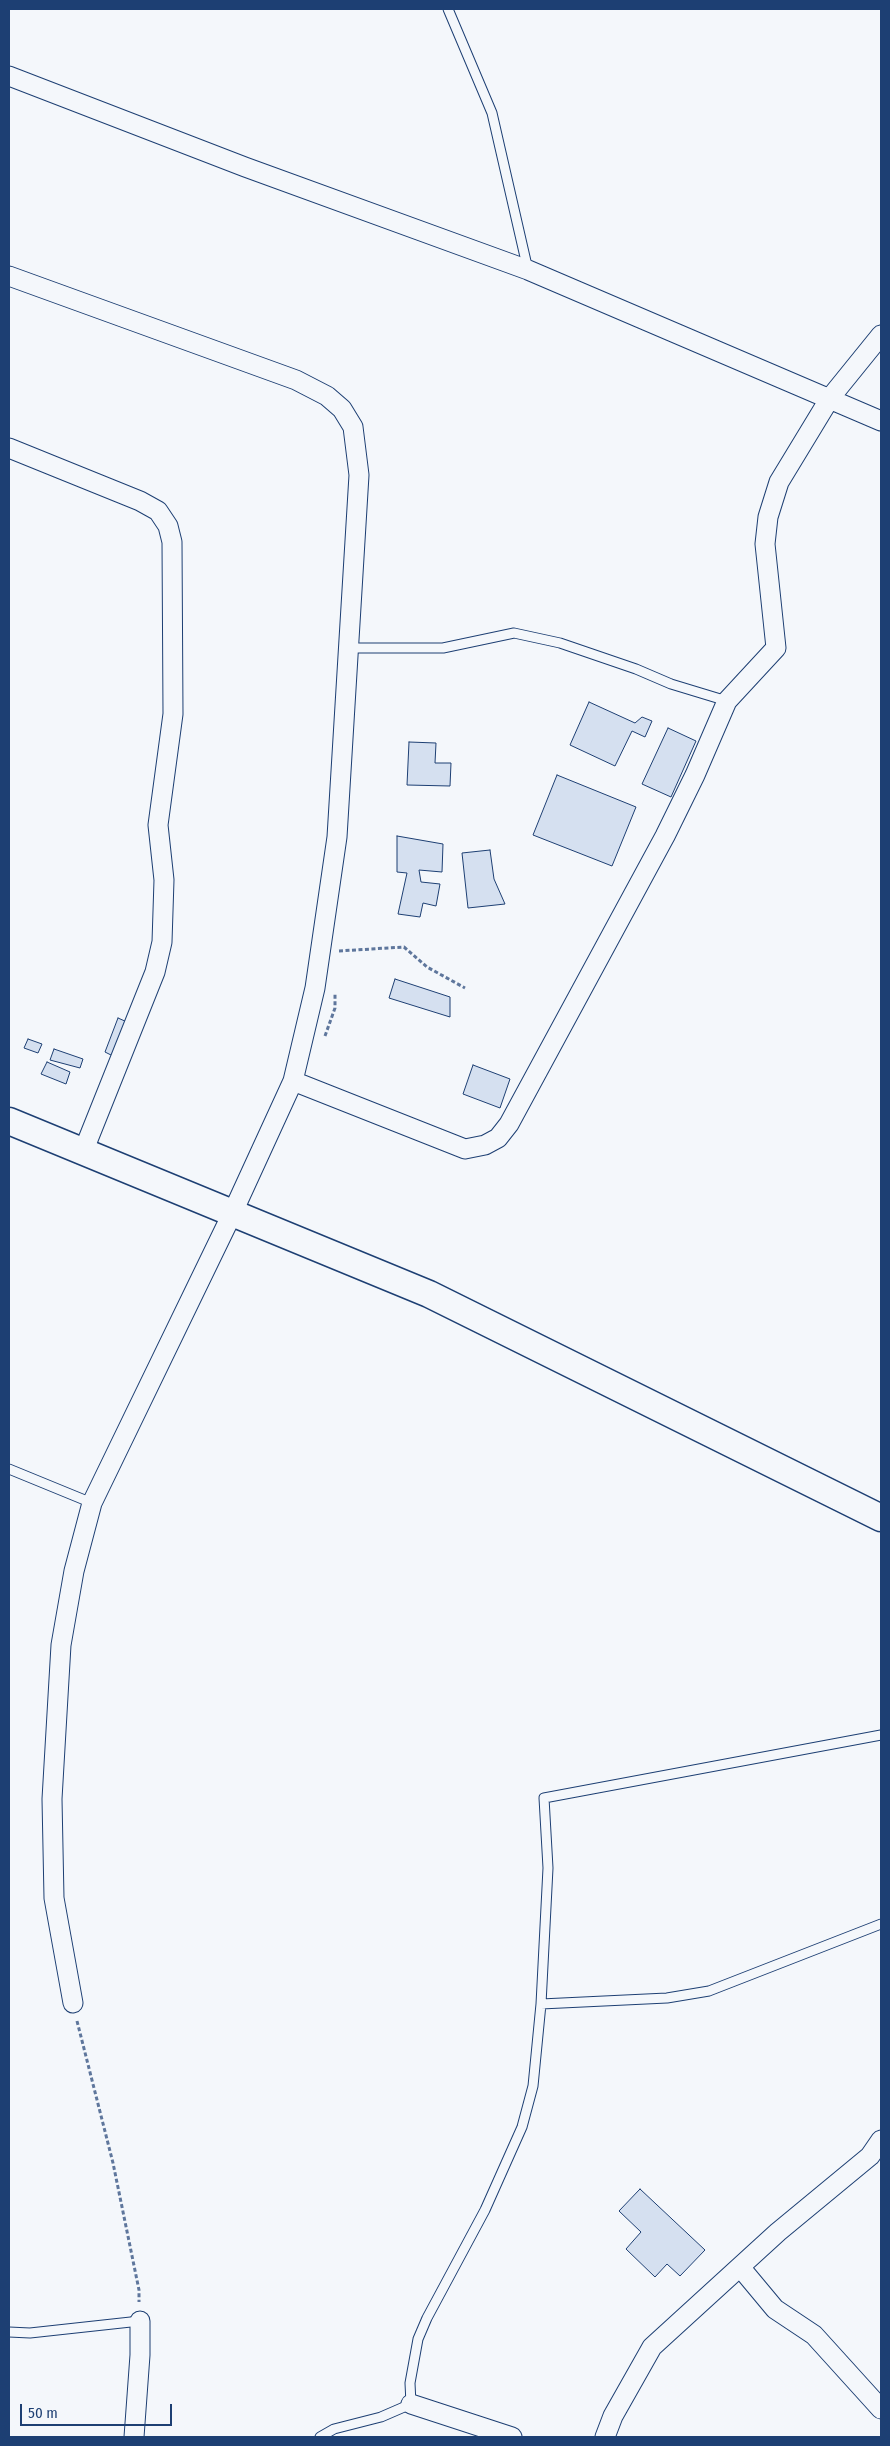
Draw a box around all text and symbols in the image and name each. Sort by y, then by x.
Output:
scale bar [22,2394,175,2426]
text: 50 m [28,2404,58,2422]

